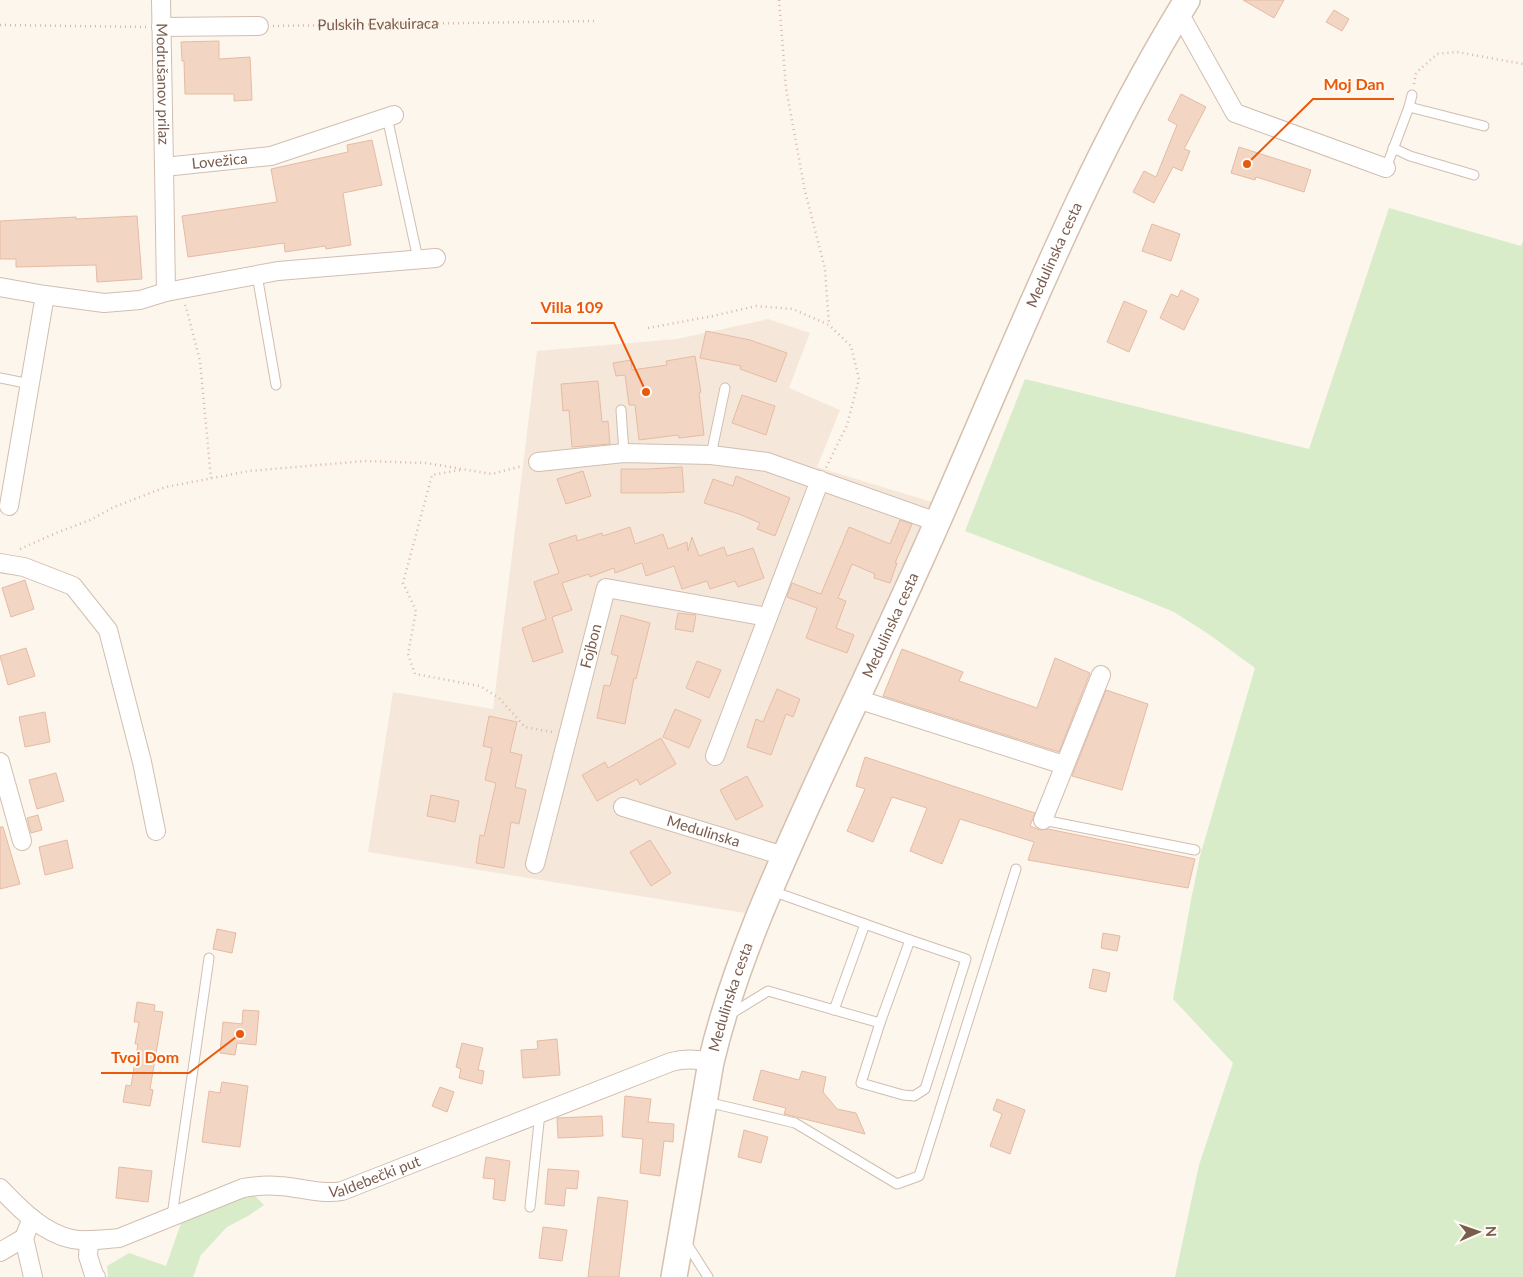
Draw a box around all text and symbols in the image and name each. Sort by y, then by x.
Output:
street label: Pulskih Evakuiraca [317,13,439,33]
street label: Modrušanov prilaz [153,23,174,145]
callout: Moj Dan [1313,68,1394,99]
text: Moj Dan [1323,74,1385,93]
street label: Lovežica [191,148,248,172]
street label: Medulinska cesta [1022,199,1085,310]
callout: Villa 109 [531,292,614,323]
text: Villa 109 [540,297,603,316]
street label: Medulinska cesta [858,570,922,680]
street label: Fojbon [576,622,604,670]
street label: Medulinska [665,811,742,850]
street label: Medulinska cesta [704,940,756,1053]
callout: Tvoj Dom [101,1042,189,1073]
text: Tvoj Dom [111,1047,179,1066]
street label: Valdebečki put [328,1151,423,1200]
north arrow [1453,1207,1503,1257]
text: N [1483,1226,1500,1237]

